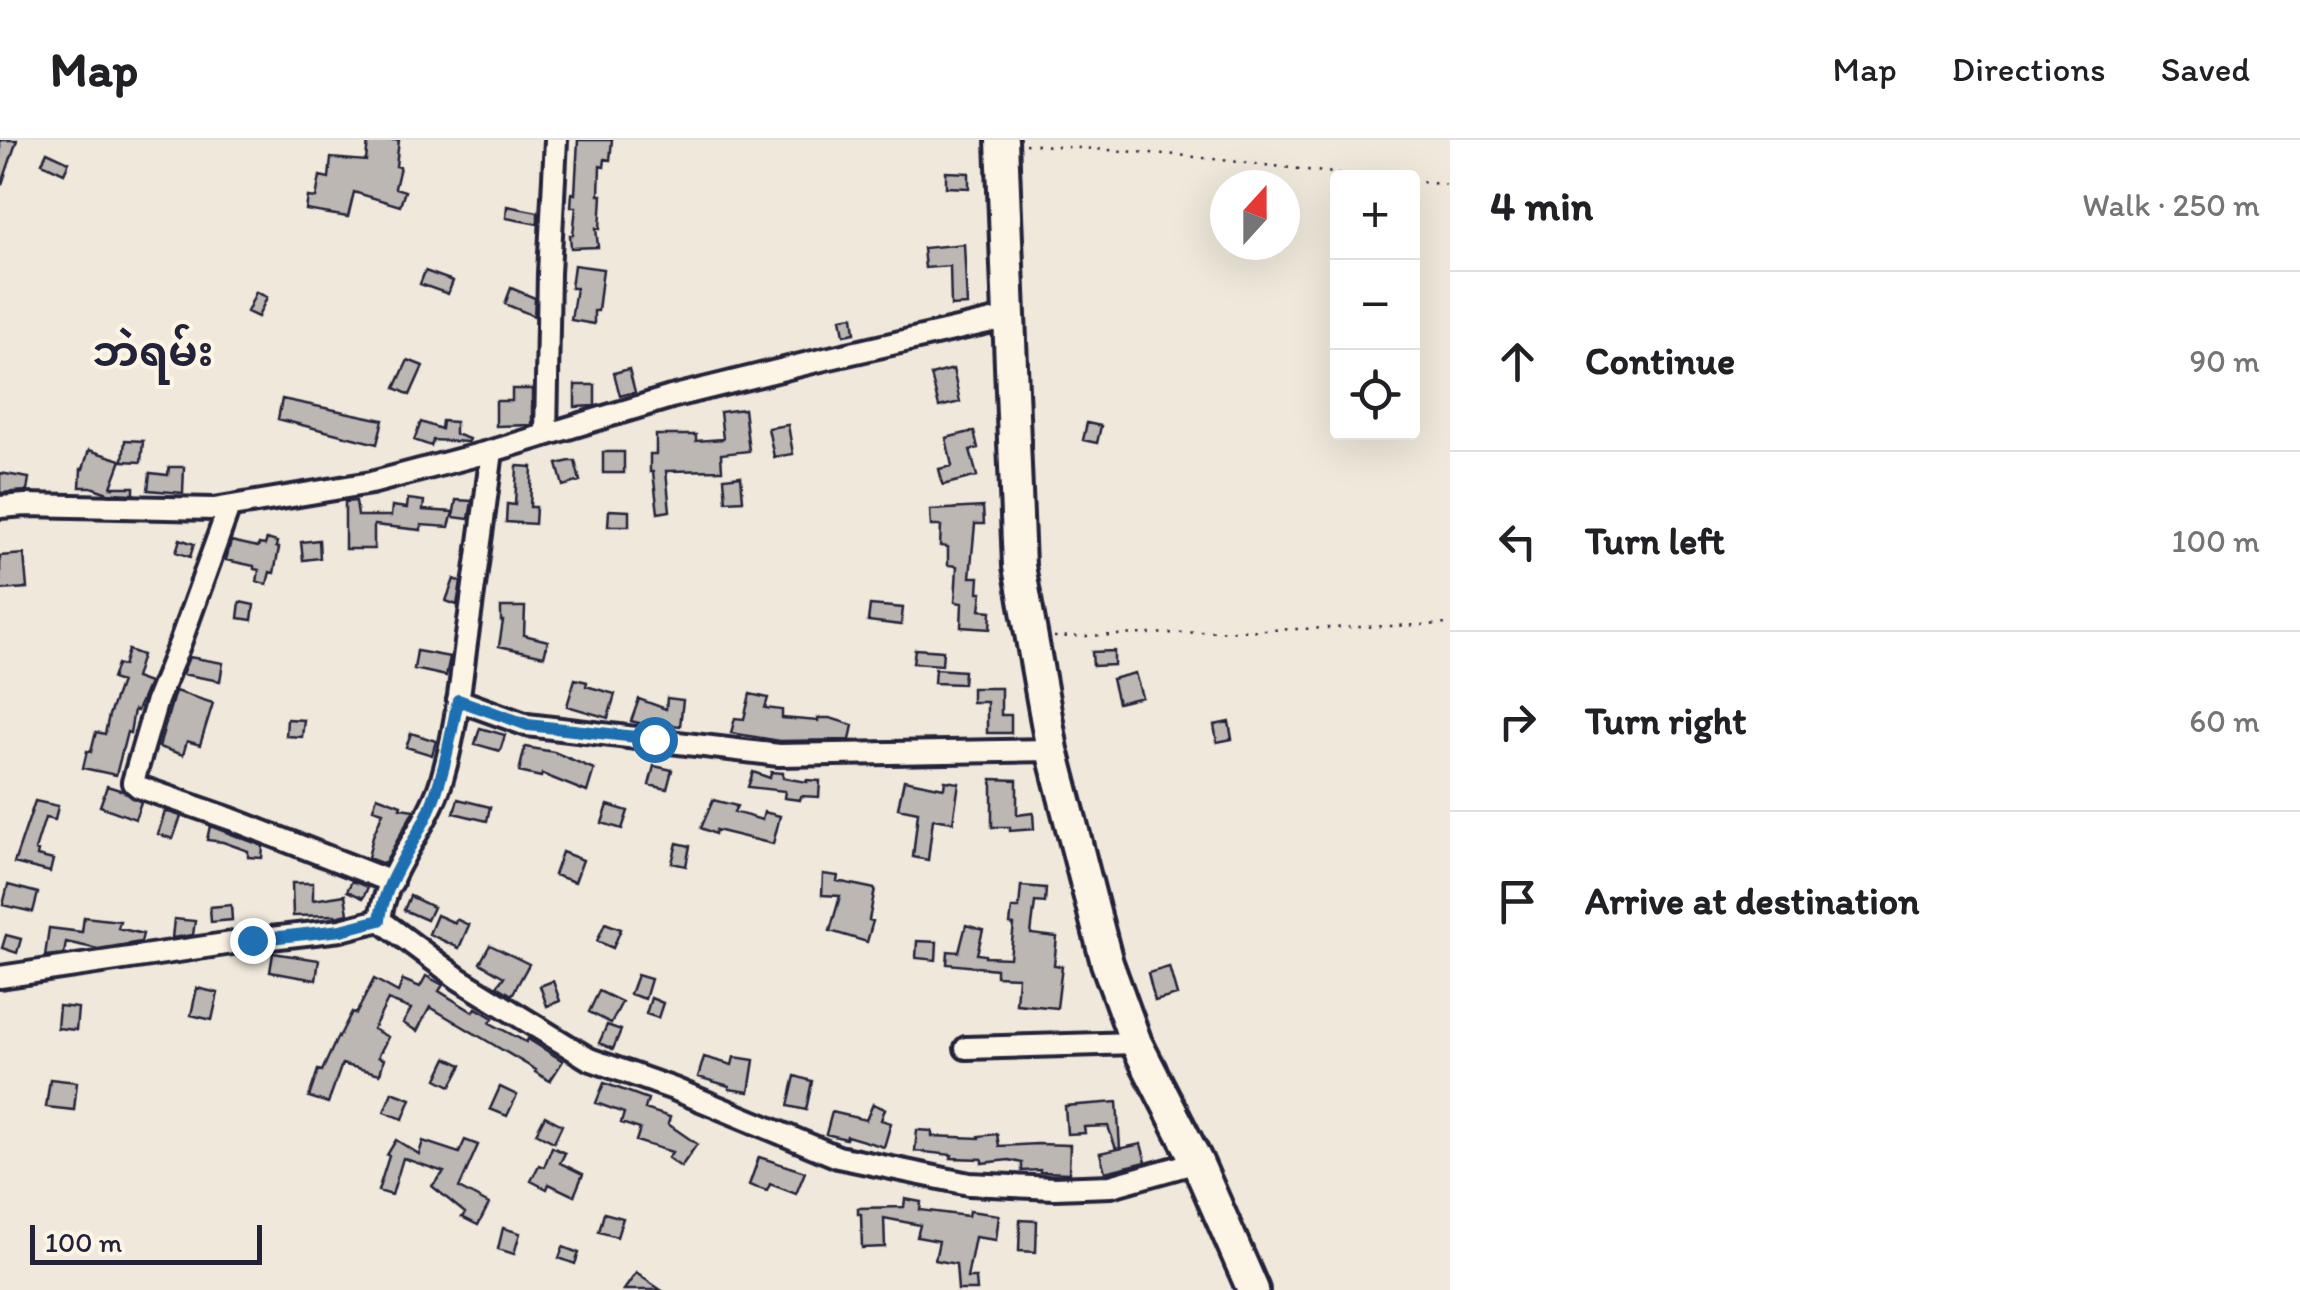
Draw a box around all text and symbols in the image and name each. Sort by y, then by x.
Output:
text: Map [50,40,138,98]
text: Map [1833,48,1897,90]
text: Directions [1952,48,2106,90]
text: Saved [2161,48,2250,90]
north arrow [1210,170,1300,260]
map controls [1330,170,1420,440]
button: + [1330,170,1420,260]
text: 4 min [1490,180,1593,231]
text: Walk · 250 m [2082,186,2260,224]
button: − [1330,260,1420,350]
district label: ဘဲရမ်း [92,324,214,385]
icon: ahead [1490,334,1545,389]
text: Continue [1585,338,1735,384]
text: 90 m [2189,342,2260,380]
button: locate [1330,350,1420,440]
icon: left [1490,514,1545,569]
text: Turn left [1585,518,1725,564]
text: 100 m [2172,522,2260,560]
icon: right [1490,694,1545,749]
text: Turn right [1585,698,1747,744]
text: 60 m [2189,702,2260,740]
route start [632,717,678,763]
icon: arrive [1490,874,1545,929]
text: Arrive at destination [1585,878,1920,924]
route end [230,918,276,964]
scale bar [30,1220,262,1264]
text: 100 m [45,1225,122,1259]

